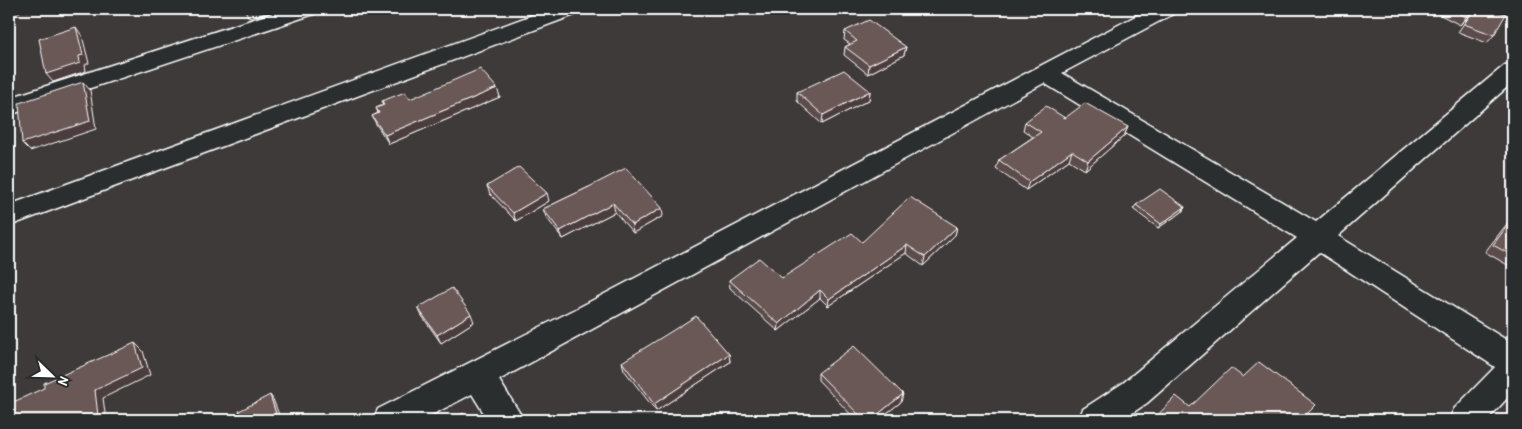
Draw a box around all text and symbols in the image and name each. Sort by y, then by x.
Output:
north arrow [28,352,78,402]
text: N [54,374,75,389]

